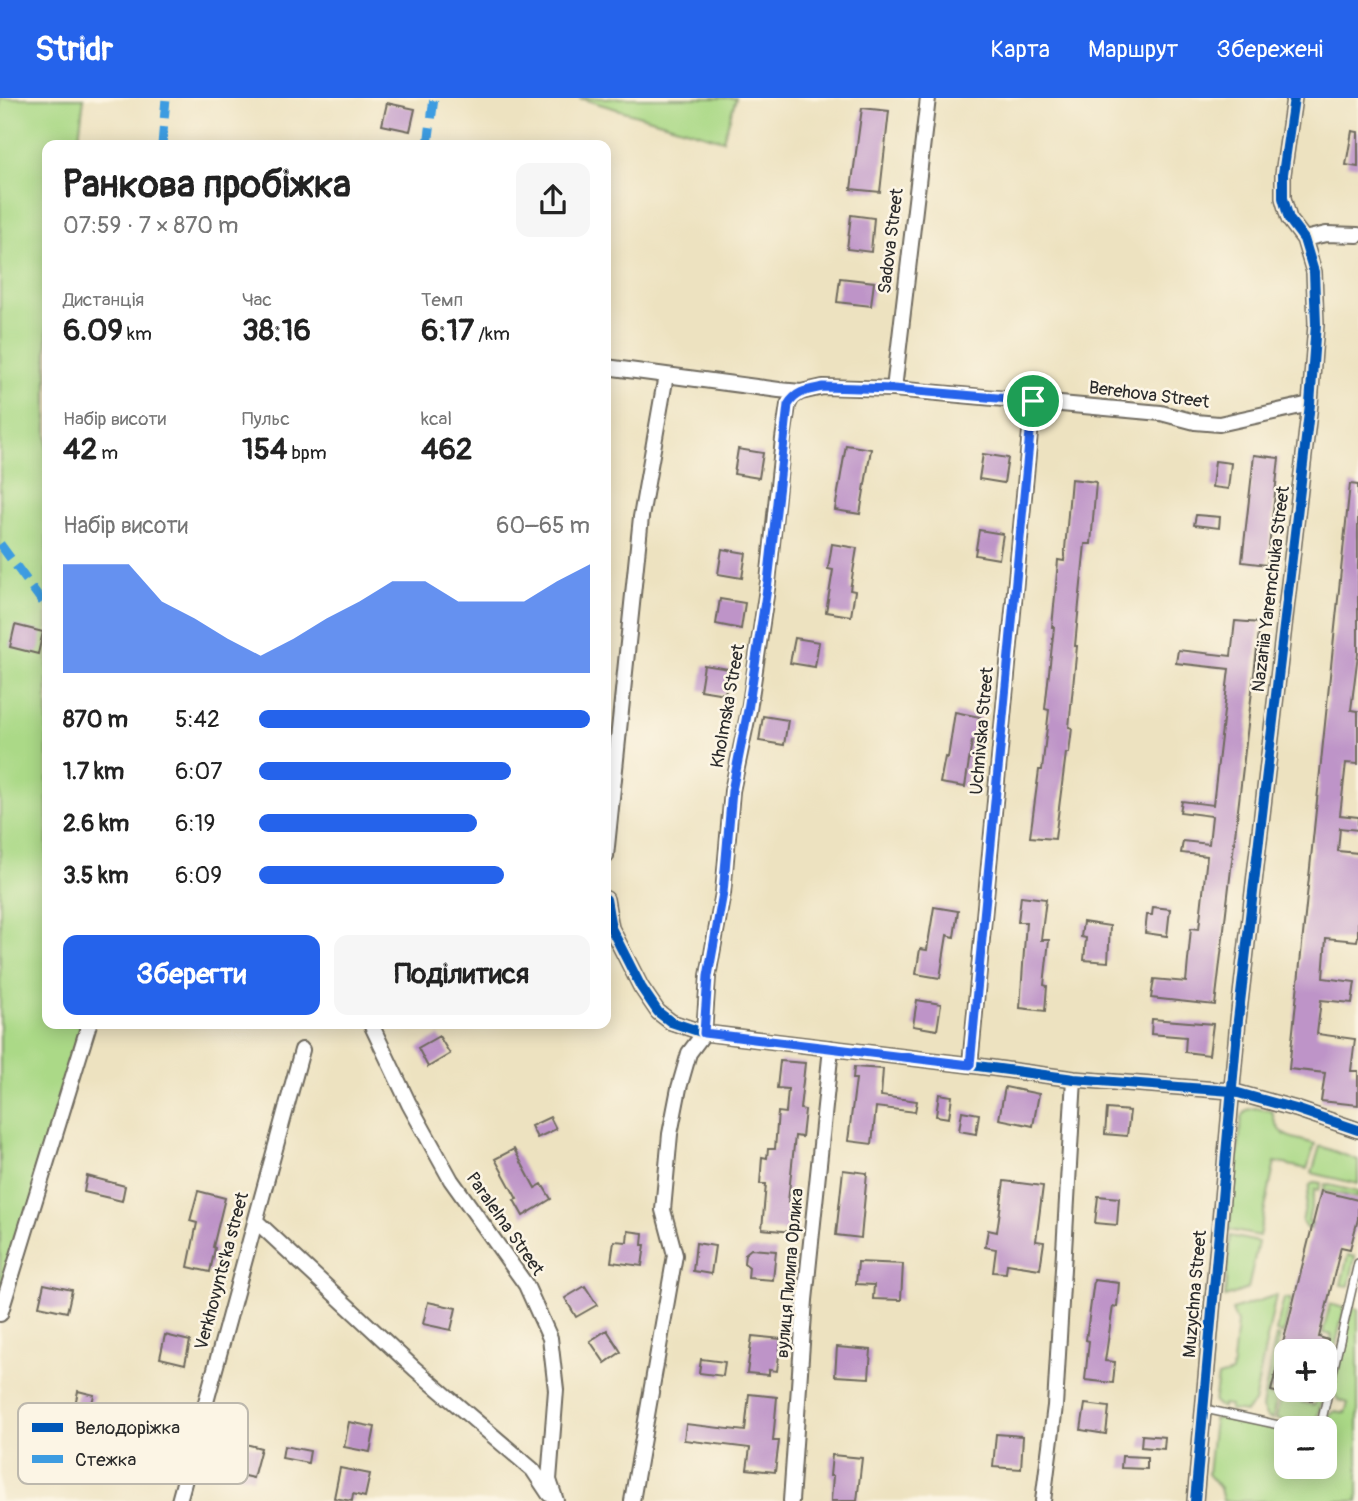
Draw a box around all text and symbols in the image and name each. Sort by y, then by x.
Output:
text: Stridr [35,29,113,70]
text: Карта [991,35,1050,64]
text: Маршрут [1088,35,1178,64]
text: Збережені [1216,35,1323,64]
text: Ранкова пробіжка [63,161,351,209]
button: share [516,163,590,237]
street label: Sadova Street [873,186,909,295]
text: 07:59 · 7 × 870 m [63,211,238,240]
text: Дистанція [63,288,144,312]
text: Час [242,288,272,312]
text: Темп [421,288,463,312]
text: 6.09 [63,312,123,349]
text: 38:16 [242,312,311,349]
text: 6:17 [421,312,474,349]
text: km [123,322,152,346]
text: /km [474,322,510,346]
pin [1003,371,1063,431]
street label: Berehova Street [1087,376,1211,414]
icon: arrive [1014,382,1052,420]
text: Набір висоти [63,407,166,431]
text: Пульс [242,407,290,431]
text: kcal [421,407,452,431]
text: 42 [63,431,97,468]
text: 154 [242,431,287,468]
text: 462 [421,431,473,468]
text: m [97,441,118,465]
text: bpm [287,441,327,465]
street label: Nazariia Yaremchuka Street [1247,484,1295,693]
text: Набір висоти [63,511,188,540]
text: 60–65 m [496,511,590,540]
street label: Kholmska Street [706,641,750,770]
street label: Uchnivska Street [965,665,999,796]
text: 870 m [63,705,128,734]
text: 5:42 [175,705,220,734]
text: 1.7 km [63,757,124,786]
text: 6:07 [175,757,222,786]
text: 2.6 km [63,809,129,838]
text: 6:19 [175,809,215,838]
text: 3.5 km [63,861,128,890]
text: 6:09 [175,861,222,890]
button: Зберегти [63,935,320,1015]
button: Поділитися [334,935,590,1015]
street label: Paralelna Street [461,1168,550,1281]
street label: вулиця Пилипа Орлика [771,1187,809,1359]
street label: Verkhovynts'ka street [190,1189,254,1352]
street label: Muzychna Street [1178,1229,1212,1359]
map controls [1274,1339,1337,1479]
button: + [1274,1339,1337,1402]
legend [18,1403,248,1484]
text: Велодоріжка [75,1416,180,1440]
button: − [1274,1416,1337,1479]
text: Стежка [75,1448,137,1472]

